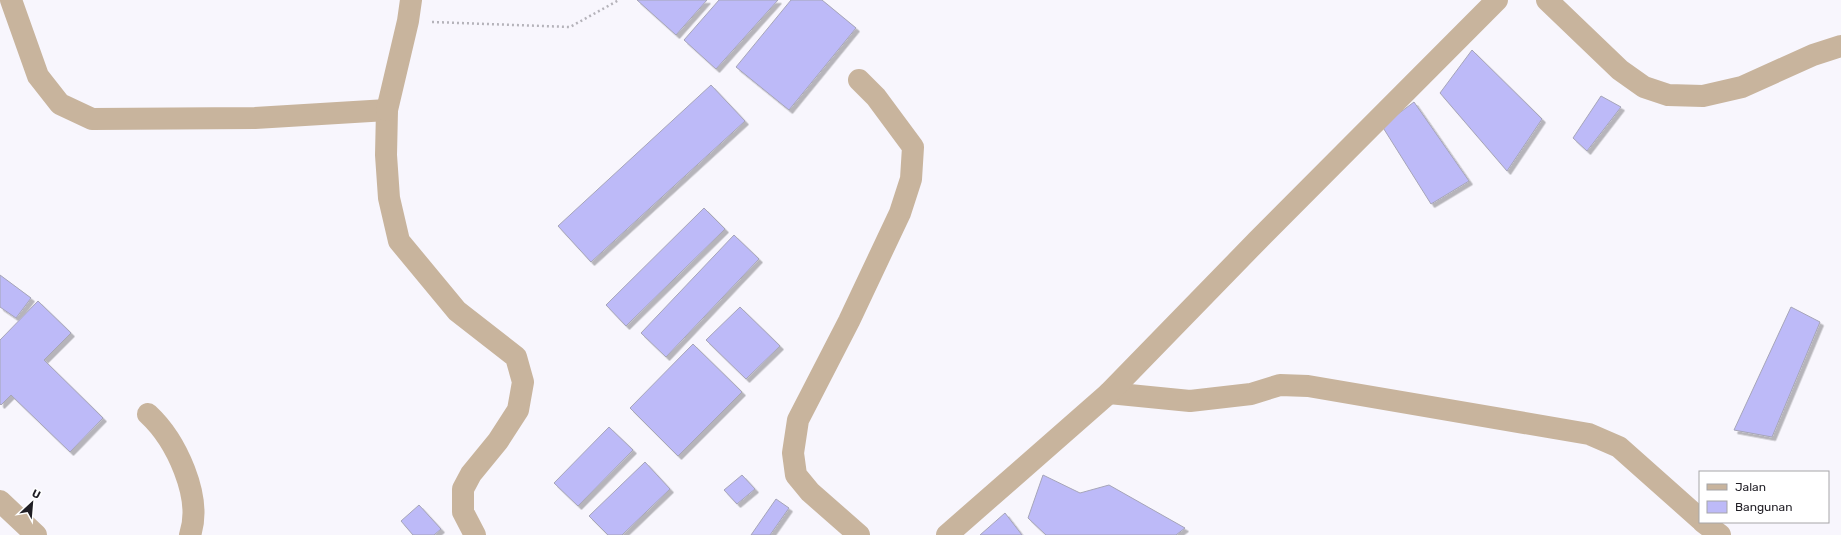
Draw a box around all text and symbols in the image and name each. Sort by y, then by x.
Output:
legend [1699,471,1829,523]
text: Jalan [1735,480,1766,494]
north arrow [12,483,52,523]
text: U [30,487,43,502]
text: Bangunan [1735,500,1792,514]

